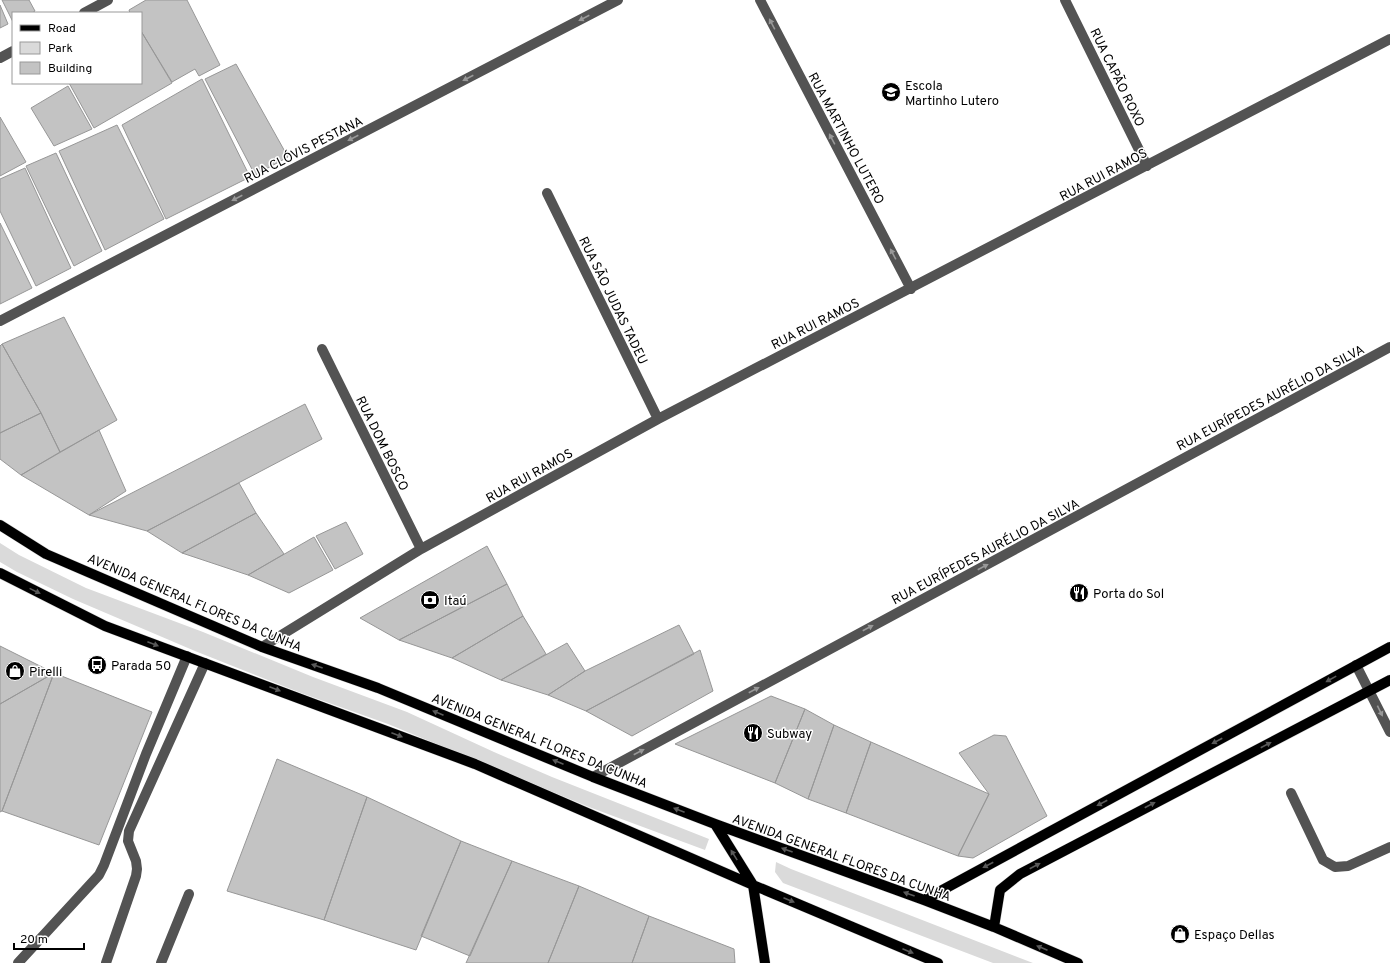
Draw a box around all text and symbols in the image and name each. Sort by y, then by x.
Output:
legend [12,12,142,84]
one-way arrow [578,15,589,21]
one-way arrow [769,18,775,29]
text: Road [48,21,76,37]
street label: RUA CAPÃO ROXO [1085,26,1148,130]
text: Park [48,41,73,57]
text: Building [48,61,92,77]
street label: RUA MARTINHO LUTERO [804,70,887,208]
one-way arrow [462,75,474,81]
place label: Escola Martinho Lutero [905,79,999,110]
school or university icon: Escola Martinho Lutero [880,81,902,103]
street label: RUA CLÓVIS PESTANA [241,112,366,188]
one-way arrow [829,133,836,145]
one-way arrow [347,134,359,141]
street label: RUA RUI RAMOS [1057,146,1151,206]
one-way arrow [232,194,243,201]
street label: RUA SÃO JUDAS TADEU [574,234,651,367]
one-way arrow [889,248,896,260]
street label: RUA RUI RAMOS [769,296,863,354]
street label: RUA EURÍPEDES AURÉLIO DA SILVA [1173,340,1368,455]
street label: RUA DOM BOSCO [351,394,411,494]
street label: RUA RUI RAMOS [484,446,576,507]
street label: RUA EURÍPEDES AURÉLIO DA SILVA [888,494,1083,609]
street label: AVENIDA GENERAL FLORES DA CUNHA [85,551,304,656]
one-way arrow [977,563,989,570]
restaurant icon: Porta do Sol [1068,582,1090,604]
one-way arrow [29,587,41,594]
place label: Porta do Sol [1093,587,1164,603]
bank icon: Itaú [419,589,441,611]
place label: Itaú [444,594,467,610]
one-way arrow [862,625,874,632]
one-way arrow [148,641,160,647]
bus stop icon: Parada 50 [86,654,108,676]
place label: Parada 50 [111,659,171,675]
shop icon: Pirelli [4,660,26,682]
one-way arrow [310,663,322,669]
place label: Pirelli [29,665,62,681]
one-way arrow [1325,676,1337,683]
one-way arrow [270,687,282,693]
one-way arrow [748,687,760,693]
street label: AVENIDA GENERAL FLORES DA CUNHA [429,691,650,793]
one-way arrow [1377,706,1383,717]
one-way arrow [431,709,443,715]
restaurant icon: Subway [742,722,764,744]
place label: Subway [767,727,812,743]
one-way arrow [391,732,403,738]
one-way arrow [1211,738,1223,744]
one-way arrow [1260,742,1271,748]
one-way arrow [634,748,645,755]
one-way arrow [552,759,564,766]
one-way arrow [1097,800,1108,806]
one-way arrow [1145,802,1156,809]
one-way arrow [672,807,684,813]
street label: AVENIDA GENERAL FLORES DA CUNHA [730,812,953,906]
one-way arrow [780,847,792,853]
one-way arrow [730,850,738,860]
one-way arrow [982,862,994,868]
one-way arrow [1029,863,1041,869]
one-way arrow [902,891,914,897]
one-way arrow [783,898,795,904]
shop icon: Espaço Dellas [1169,923,1191,945]
scale bar [14,925,84,951]
place label: Espaço Dellas [1194,928,1275,944]
text: 20 m [20,932,48,948]
one-way arrow [1036,944,1048,950]
one-way arrow [903,948,915,954]

